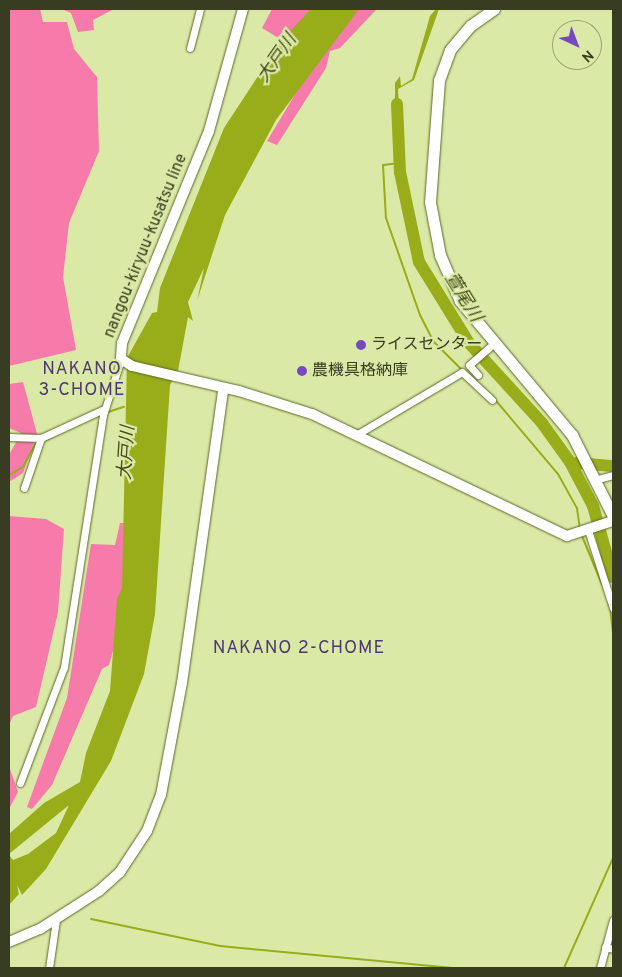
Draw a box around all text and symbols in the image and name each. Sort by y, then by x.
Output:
north arrow [552,20,602,70]
water label: 大戸川 [254,31,302,87]
text: N [577,46,596,65]
street label: nangou-kiryuu-kusatsu line [100,151,192,341]
water label: 萱尾川 [439,269,485,327]
place label: ライスセンター [371,335,483,355]
marker: ライスセンター [355,339,367,351]
district label: NAKANO 3-CHOME [38,360,126,402]
place label: 農機具格納庫 [312,361,408,381]
marker: 農機具格納庫 [296,365,308,377]
water label: 大戸川 [115,425,141,481]
district label: NAKANO 2-CHOME [211,638,387,660]

